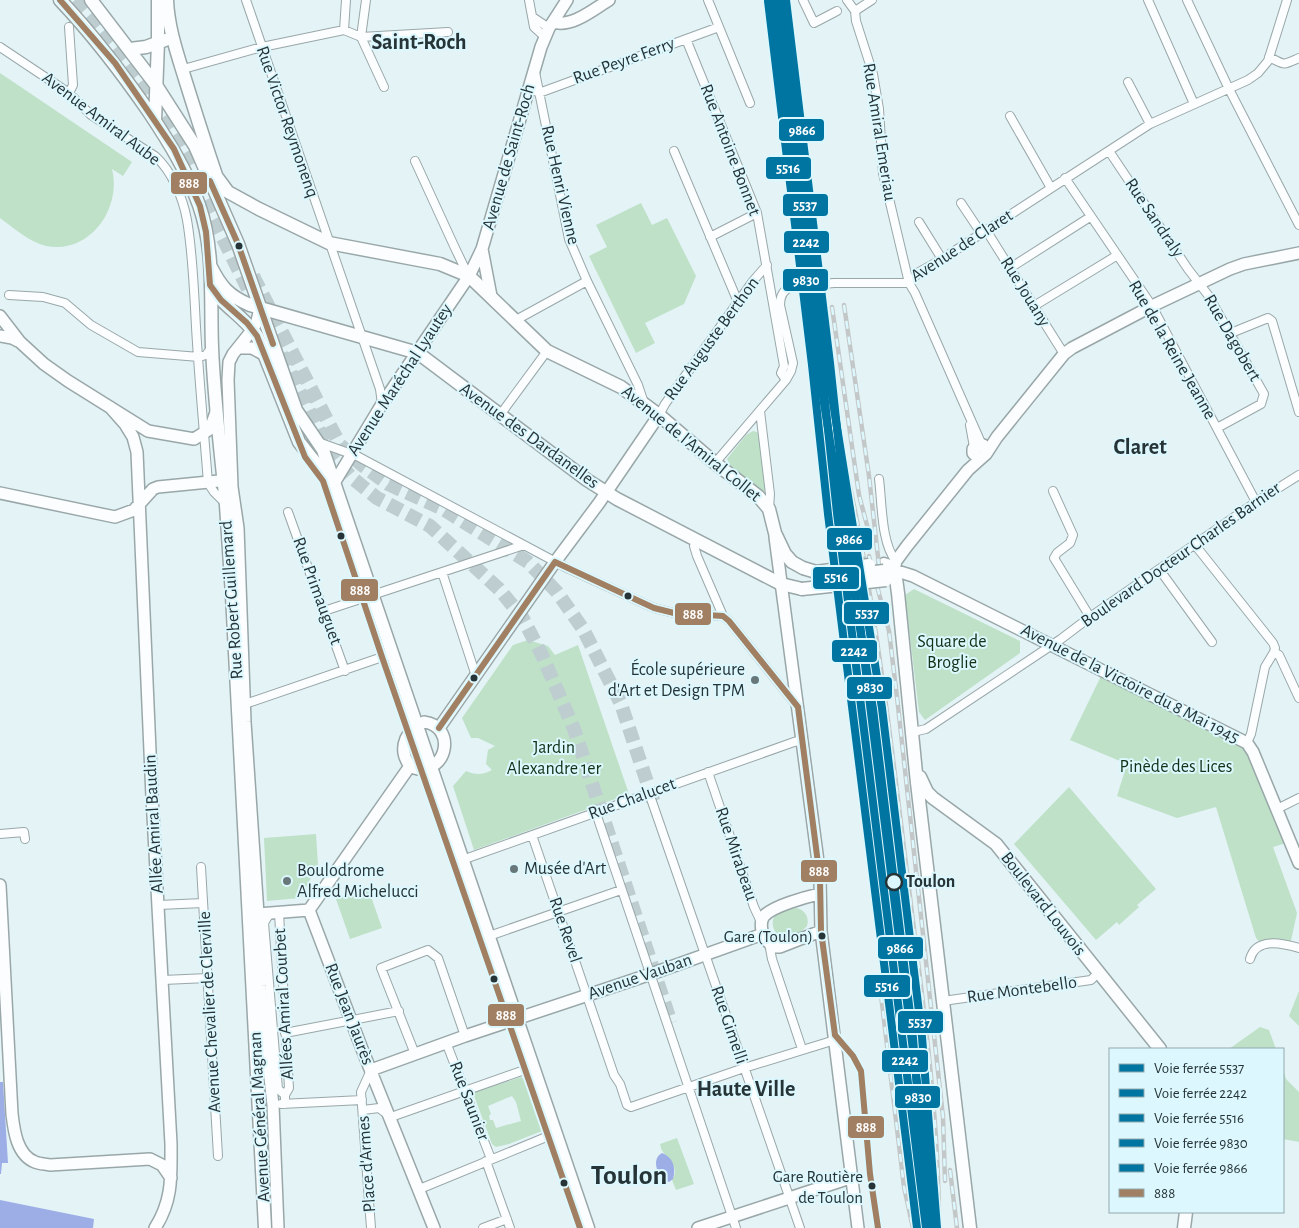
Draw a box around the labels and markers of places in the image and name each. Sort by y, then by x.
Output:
unlabelled marker [234,241,244,251]
unlabelled marker [336,531,346,541]
unlabelled marker [623,591,633,601]
place label: École supérieure d'Art et Design TPM [608,658,745,700]
unlabelled marker [469,673,479,683]
marker: École supérieure d'Art et Design TPM [749,674,761,686]
place label: Musée d'Art [524,860,607,878]
place label: Boulodrome Alfred Michelucci [297,862,419,901]
marker: Musée d'Art [508,863,520,875]
marker: Toulon [885,873,903,891]
place label: Toulon [906,873,955,891]
marker: Boulodrome Alfred Michelucci [281,875,293,887]
place label: Gare (Toulon) [724,928,813,945]
marker: Gare (Toulon) [817,931,827,941]
unlabelled marker [489,974,499,984]
place label: Gare Routière de Toulon [773,1168,863,1206]
unlabelled marker [559,1178,569,1188]
marker: Gare Routière de Toulon [867,1181,877,1191]

